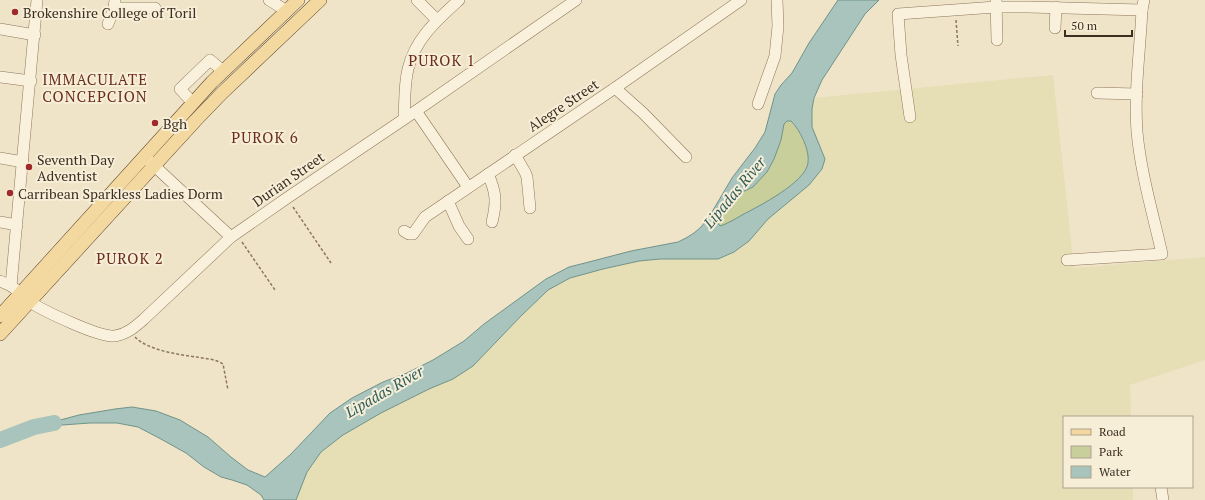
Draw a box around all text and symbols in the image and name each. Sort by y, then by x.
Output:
place label: Brokenshire College of Toril [23,3,196,22]
marker: Brokenshire College of Toril [10,7,20,17]
scale bar [1065,12,1132,38]
text: 50 m [1071,18,1098,33]
district label: PUROK 1 [408,50,476,70]
district label: IMMACULATE CONCEPCION [42,69,148,106]
street label: Alegre Street [524,74,603,136]
place label: Bgh [163,114,187,133]
marker: Bgh [150,118,160,128]
district label: PUROK 6 [231,127,299,147]
street label: Durian Street [248,147,328,211]
place label: Seventh Day Adventist [37,150,115,185]
water label: Lipadas River [698,151,770,233]
marker: Seventh Day Adventist [24,162,34,172]
place label: Carribean Sparkless Ladies Dorm [18,184,223,203]
marker: Carribean Sparkless Ladies Dorm [5,188,15,198]
district label: PUROK 2 [96,248,164,268]
water label: Lipadas River [340,360,428,422]
legend [1063,416,1193,488]
text: Road [1099,424,1126,439]
text: Park [1099,444,1124,459]
text: Water [1099,464,1131,479]

